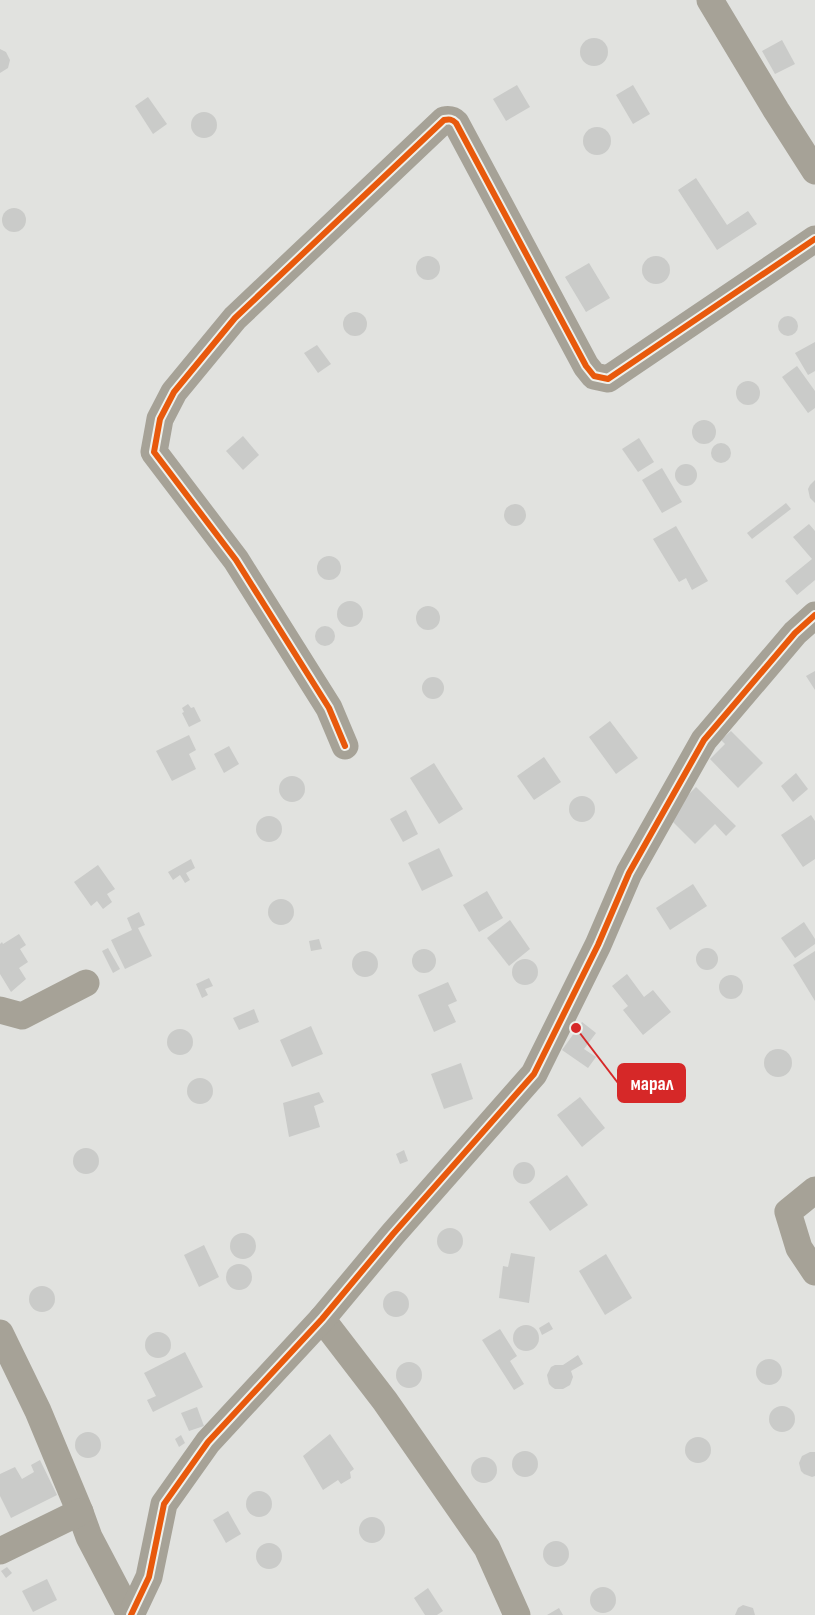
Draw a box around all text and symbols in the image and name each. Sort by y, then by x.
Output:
callout: марал [618,1064,685,1102]
text: марал [630,1072,674,1096]

